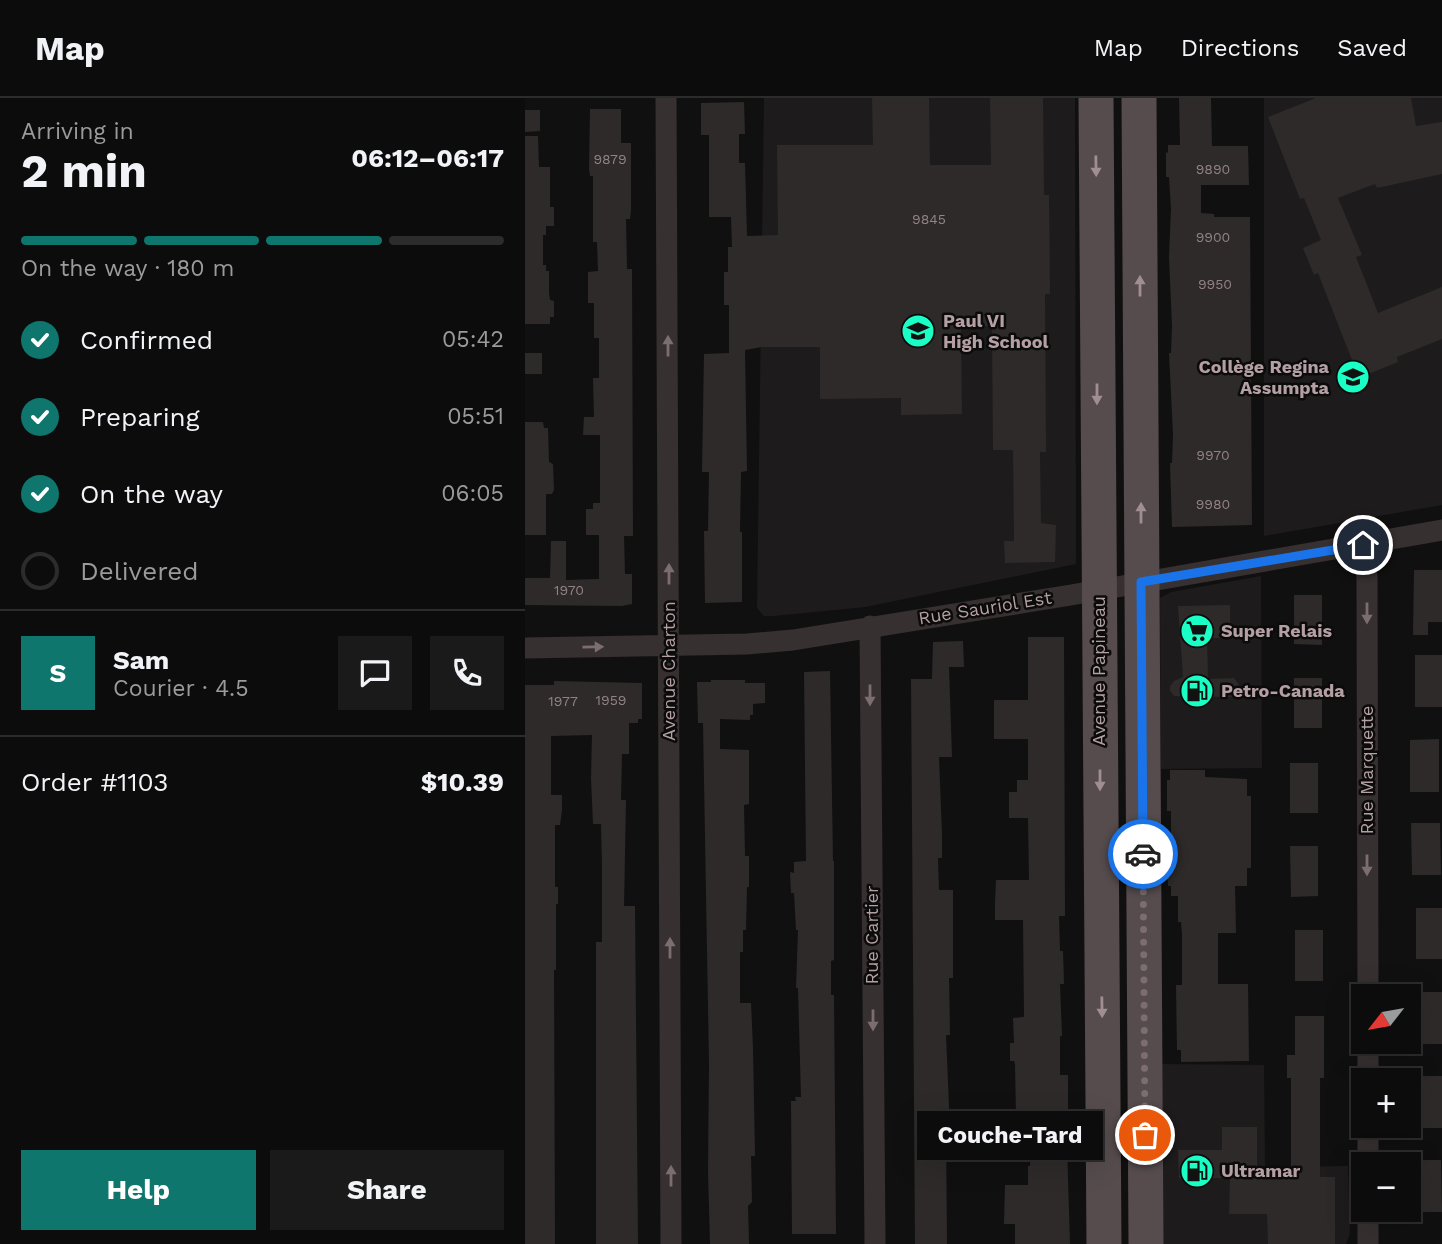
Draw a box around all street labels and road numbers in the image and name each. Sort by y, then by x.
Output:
street label: Rue Sauriol Est [917,587,1053,628]
street label: Avenue Papineau [1088,596,1109,746]
street label: Avenue Charton [658,601,679,741]
street label: Rue Marquette [1356,706,1377,834]
street label: Rue Cartier [861,886,882,984]

